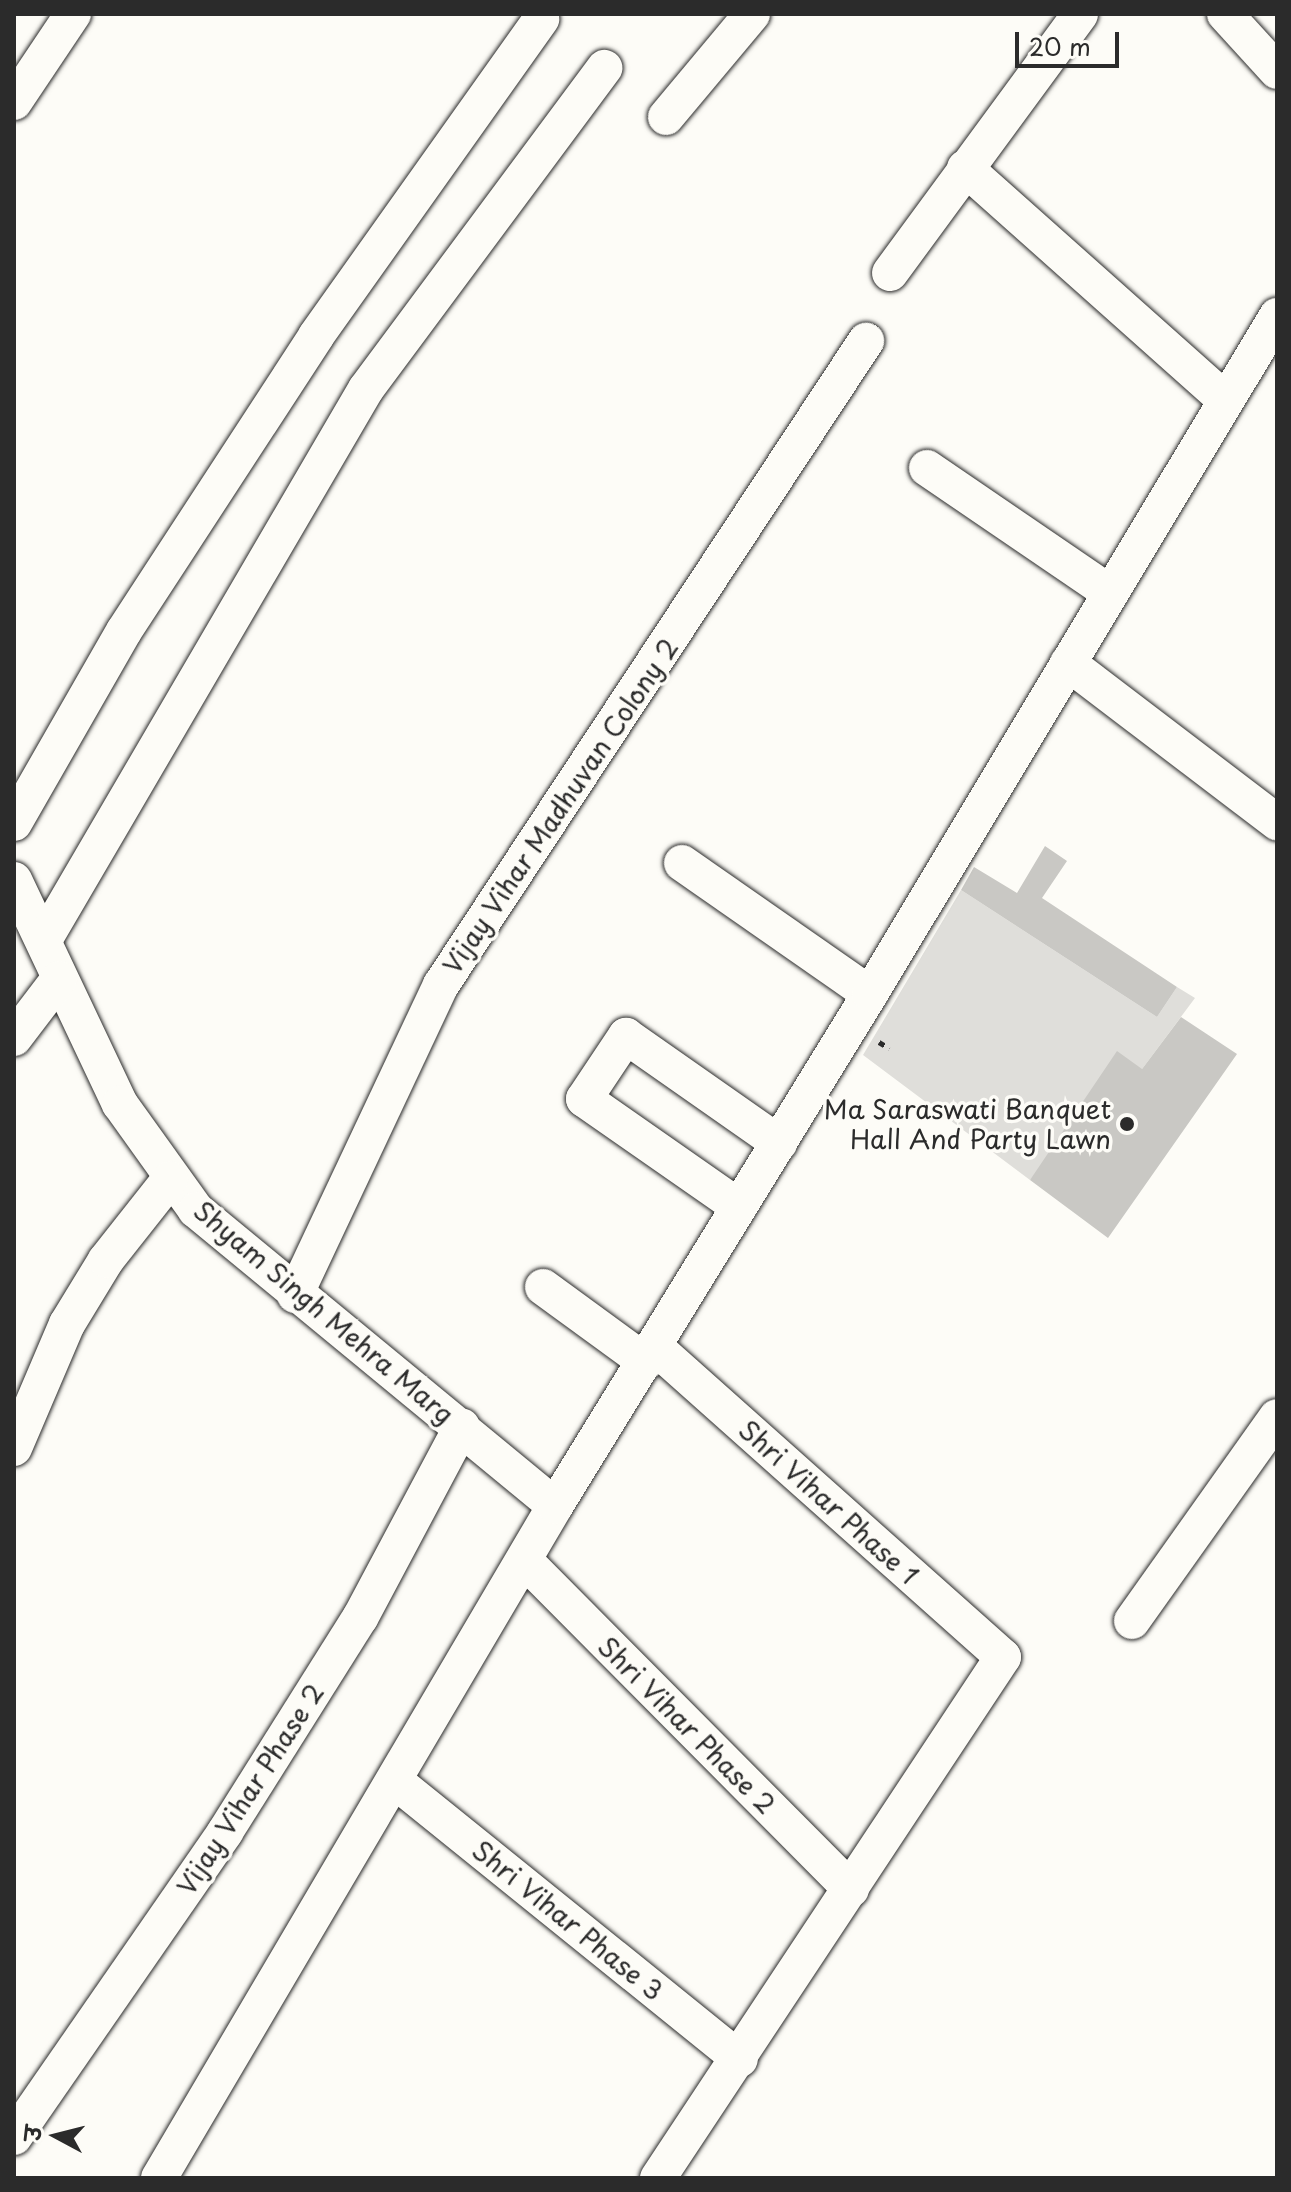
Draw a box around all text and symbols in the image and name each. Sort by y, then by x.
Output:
scale bar [1019,16,1123,66]
text: 20 m [1029,28,1091,64]
street label: Vijay Vihar Madhuvan Colony 2 [436,633,684,979]
place label: Ma Saraswati Banquet Hall And Party Lawn [823,1093,1111,1154]
marker: Ma Saraswati Banquet Hall And Party Lawn [1118,1115,1136,1133]
street label: Shyam Singh Mehra Marg [188,1194,460,1430]
street label: Shri Vihar Phase 1 [734,1414,924,1590]
street label: Shri Vihar Phase 2 [593,1631,781,1819]
street label: Vijay Vihar Phase 2 [170,1678,330,1900]
street label: Shri Vihar Phase 3 [468,1835,668,2005]
north arrow [16,2096,96,2176]
text: उ [14,2124,49,2142]

